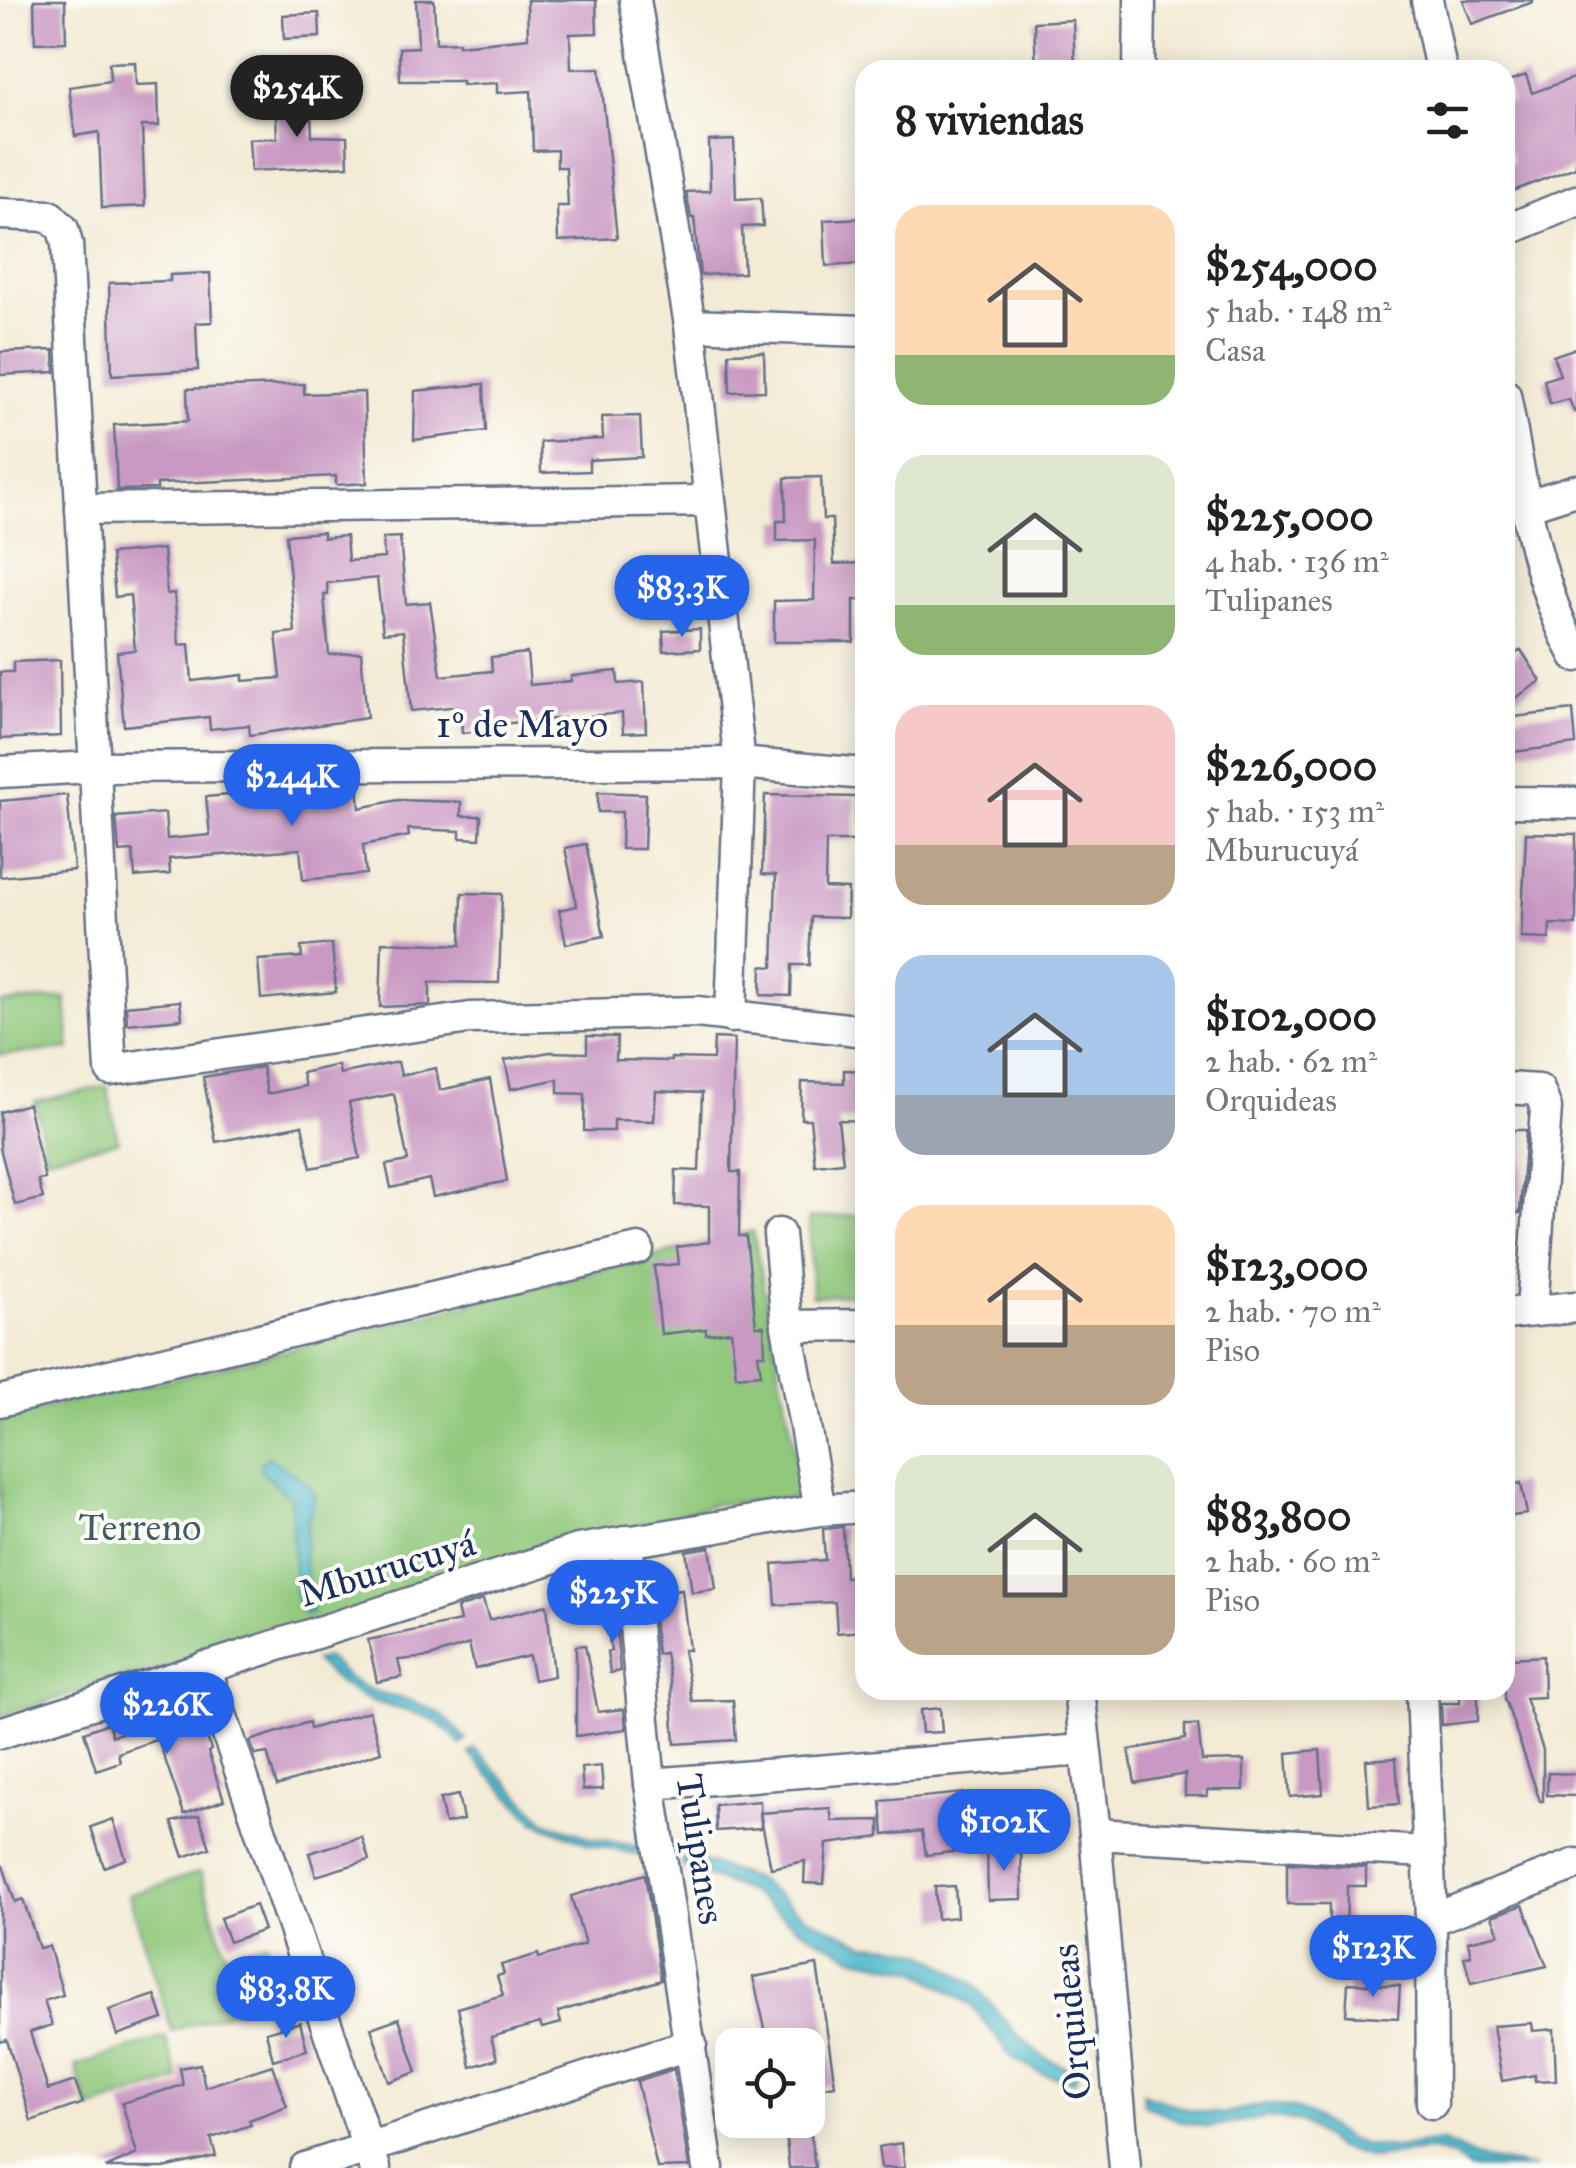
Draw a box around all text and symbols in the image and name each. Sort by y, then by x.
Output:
pin: $254K [227,55,367,140]
text: $254K [252,68,342,107]
icon: filters [1420,93,1475,148]
text: 8 viviendas [895,94,1084,146]
text: $254,000 [1205,240,1378,292]
icon: home [975,245,1095,365]
text: 5 hab. · 148 m² [1205,292,1392,331]
text: Casa [1205,331,1266,370]
text: $225,000 [1205,490,1374,542]
icon: home [975,495,1095,615]
text: 4 hab. · 136 m² [1205,542,1389,581]
pin: $83.3K [601,555,763,640]
text: $83.3K [636,568,728,607]
text: Tulipanes [1205,581,1333,620]
street label: 1º de Mayo [436,701,608,747]
text: $226,000 [1205,740,1377,792]
pin: $244K [222,744,362,829]
icon: home [975,745,1095,865]
text: $244K [245,757,339,796]
text: 5 hab. · 153 m² [1205,792,1384,831]
text: Mburucuyá [1205,831,1358,870]
text: $102,000 [1205,990,1377,1042]
icon: home [975,995,1095,1115]
text: 2 hab. · 62 m² [1205,1042,1377,1081]
text: Orquideas [1205,1081,1337,1120]
text: $123,000 [1205,1240,1369,1292]
icon: home [975,1245,1095,1365]
text: 2 hab. · 70 m² [1205,1292,1381,1331]
text: Piso [1205,1331,1260,1370]
text: $83,800 [1205,1490,1351,1542]
icon: home [975,1495,1095,1615]
park label: Terreno [79,1504,201,1550]
street label: Mburucuyá [293,1519,482,1617]
text: 2 hab. · 60 m² [1205,1542,1380,1581]
pin: $225K [543,1560,683,1645]
text: $225K [569,1573,657,1612]
text: Piso [1205,1581,1260,1620]
pin: $226K [97,1672,237,1757]
text: $226K [122,1685,212,1724]
street label: Tulipanes [666,1770,736,1928]
pin: $102K [934,1789,1074,1874]
text: $102K [960,1802,1048,1841]
pin: $123K [1303,1915,1443,2000]
text: $123K [1331,1928,1415,1967]
street label: Orquideas [1041,1942,1101,2102]
pin: $83.8K [205,1956,367,2041]
text: $83.8K [238,1969,334,2008]
map controls [715,2028,825,2138]
button: locate [715,2028,825,2138]

